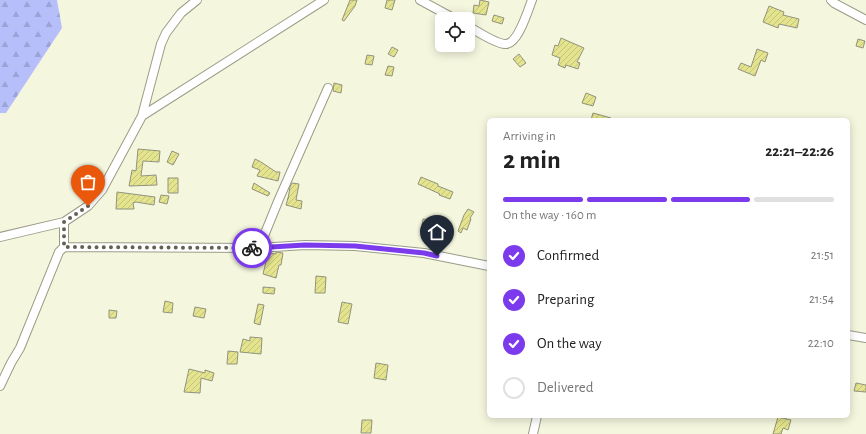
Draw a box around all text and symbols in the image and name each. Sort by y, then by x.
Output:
map controls [435,12,475,52]
button: locate [435,12,475,52]
text: Arriving in [503,130,556,143]
text: 22:21–22:26 [765,144,834,159]
text: 2 min [503,147,561,173]
pin [71,165,105,206]
icon: bag [77,171,99,193]
text: On the way · 160 m [503,209,596,222]
pin [420,215,454,256]
icon: home [426,221,448,243]
courier [232,228,272,268]
icon: bike [241,237,263,259]
icon: check [503,245,525,267]
text: Confirmed [537,248,599,263]
text: 21:51 [811,249,834,262]
icon: check [503,289,525,311]
text: Preparing [537,292,594,307]
text: 21:54 [809,293,834,306]
icon: check [503,333,525,355]
text: On the way [537,336,602,351]
text: 22:10 [808,337,834,350]
text: Delivered [537,380,594,395]

